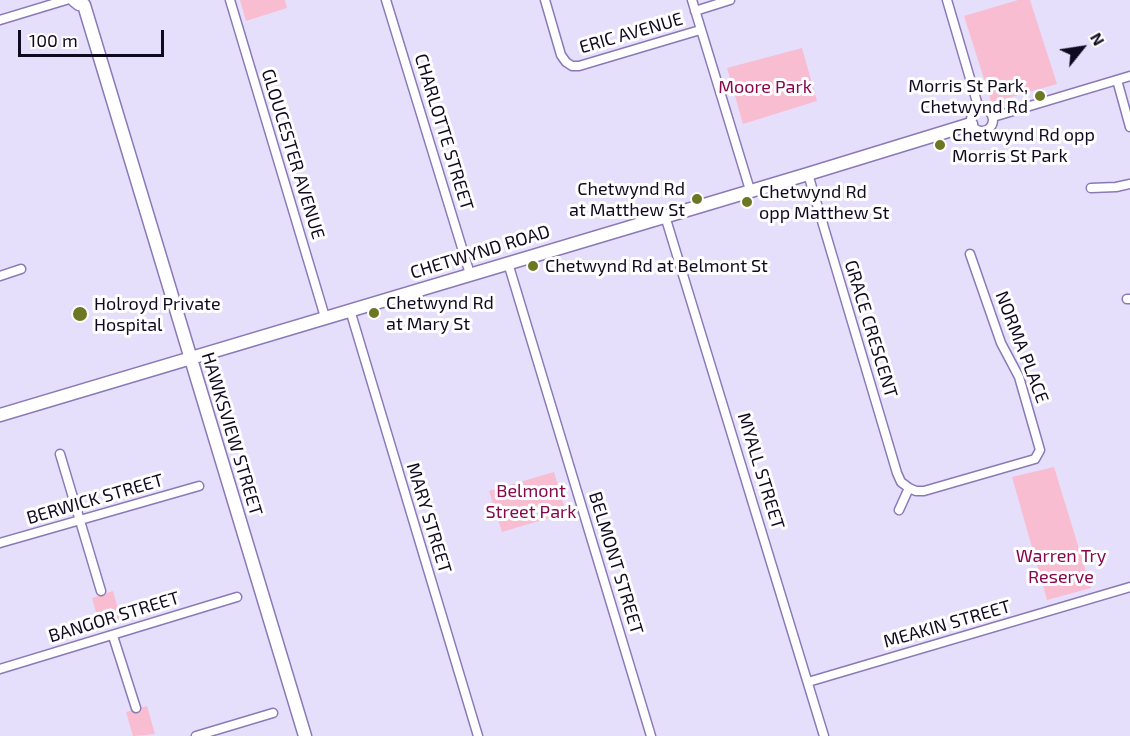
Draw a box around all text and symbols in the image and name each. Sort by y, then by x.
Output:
street label: ERIC AVENUE [577,8,685,58]
scale bar [21,18,166,56]
north arrow [1052,18,1112,78]
text: 100 m [29,29,78,51]
text: N [1087,29,1109,49]
street label: CHARLOTTE STREET [410,51,478,213]
street label: GLOUCESTER AVENUE [257,66,329,242]
place label: Morris St Park, Chetwynd Rd [908,75,1028,118]
park label: Moore Park [718,76,812,98]
marker: Morris St Park, Chetwynd Rd [1033,89,1047,103]
place label: Chetwynd Rd opp Morris St Park [952,124,1095,166]
marker: Chetwynd Rd opp Morris St Park [933,138,947,152]
place label: Chetwynd Rd at Matthew St [569,178,685,220]
place label: Chetwynd Rd opp Matthew St [759,181,889,224]
marker: Chetwynd Rd at Matthew St [690,192,704,206]
marker: Chetwynd Rd opp Matthew St [740,195,754,209]
street label: CHETWYND ROAD [408,220,552,284]
place label: Chetwynd Rd at Belmont St [545,255,768,277]
street label: GRACE CRESCENT [840,257,902,401]
marker: Chetwynd Rd at Belmont St [526,259,540,273]
street label: NORMA PLACE [991,288,1053,406]
place label: Chetwynd Rd at Mary St [386,292,494,334]
place label: Holroyd Private Hospital [94,293,221,336]
marker: Holroyd Private Hospital [71,305,89,323]
marker: Chetwynd Rd at Mary St [367,306,381,320]
street label: HAWKSVIEW STREET [197,350,267,518]
street label: MYALL STREET [733,410,789,532]
street label: MARY STREET [402,460,456,576]
street label: BERWICK STREET [24,469,166,529]
park label: Belmont Street Park [486,480,576,522]
street label: BELMONT STREET [584,489,648,637]
park label: Warren Try Reserve [1016,545,1106,588]
street label: BANGOR STREET [46,587,182,647]
street label: MEAKIN STREET [881,596,1013,652]

